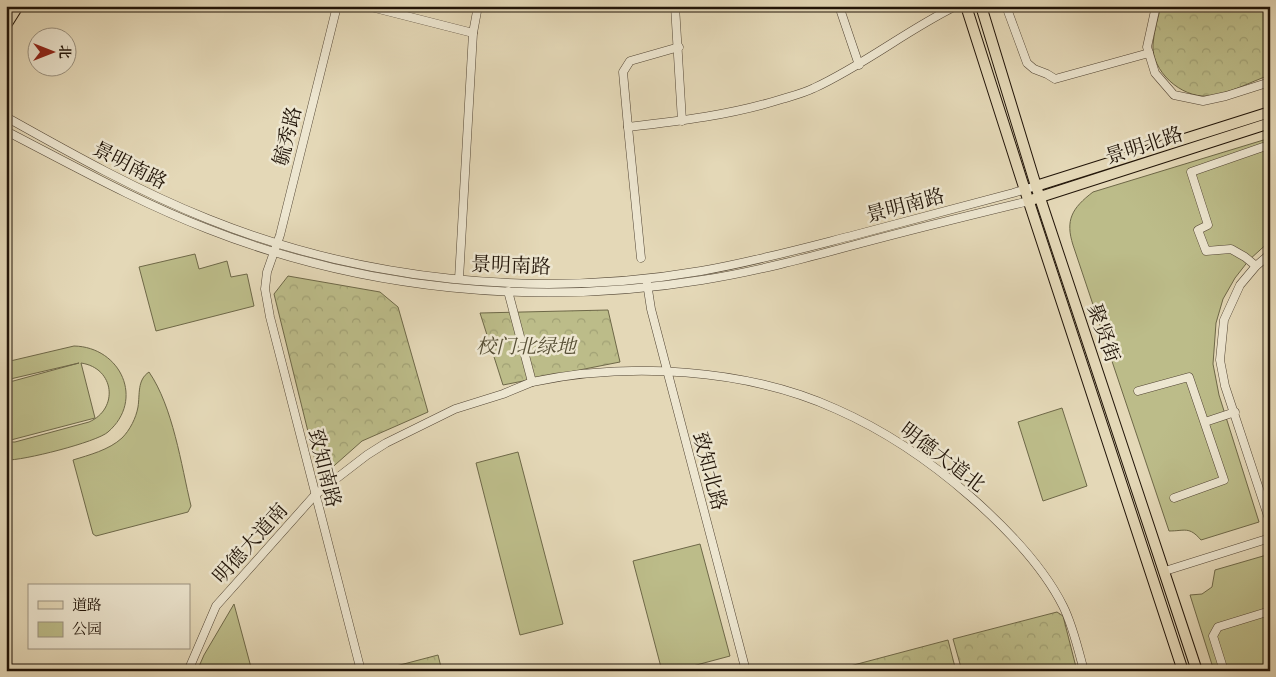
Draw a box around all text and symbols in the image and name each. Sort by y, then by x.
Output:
north arrow [28,28,78,78]
text: 北 [57,45,72,59]
street label: 毓秀路 [270,104,306,168]
street label: 景明北路 [1103,123,1186,169]
street label: 景明南路 [89,138,170,194]
street label: 景明南路 [864,185,947,227]
street label: 景明南路 [471,254,551,278]
street label: 聚贤街 [1083,301,1123,365]
park label: 校门北绿地 [476,336,578,358]
street label: 明德大道北 [896,419,989,497]
street label: 致知南路 [304,427,344,510]
street label: 致知北路 [688,430,730,513]
street label: 明德大道南 [209,499,292,588]
legend [28,584,190,650]
text: 道路 [72,597,102,614]
text: 公园 [72,621,102,638]

